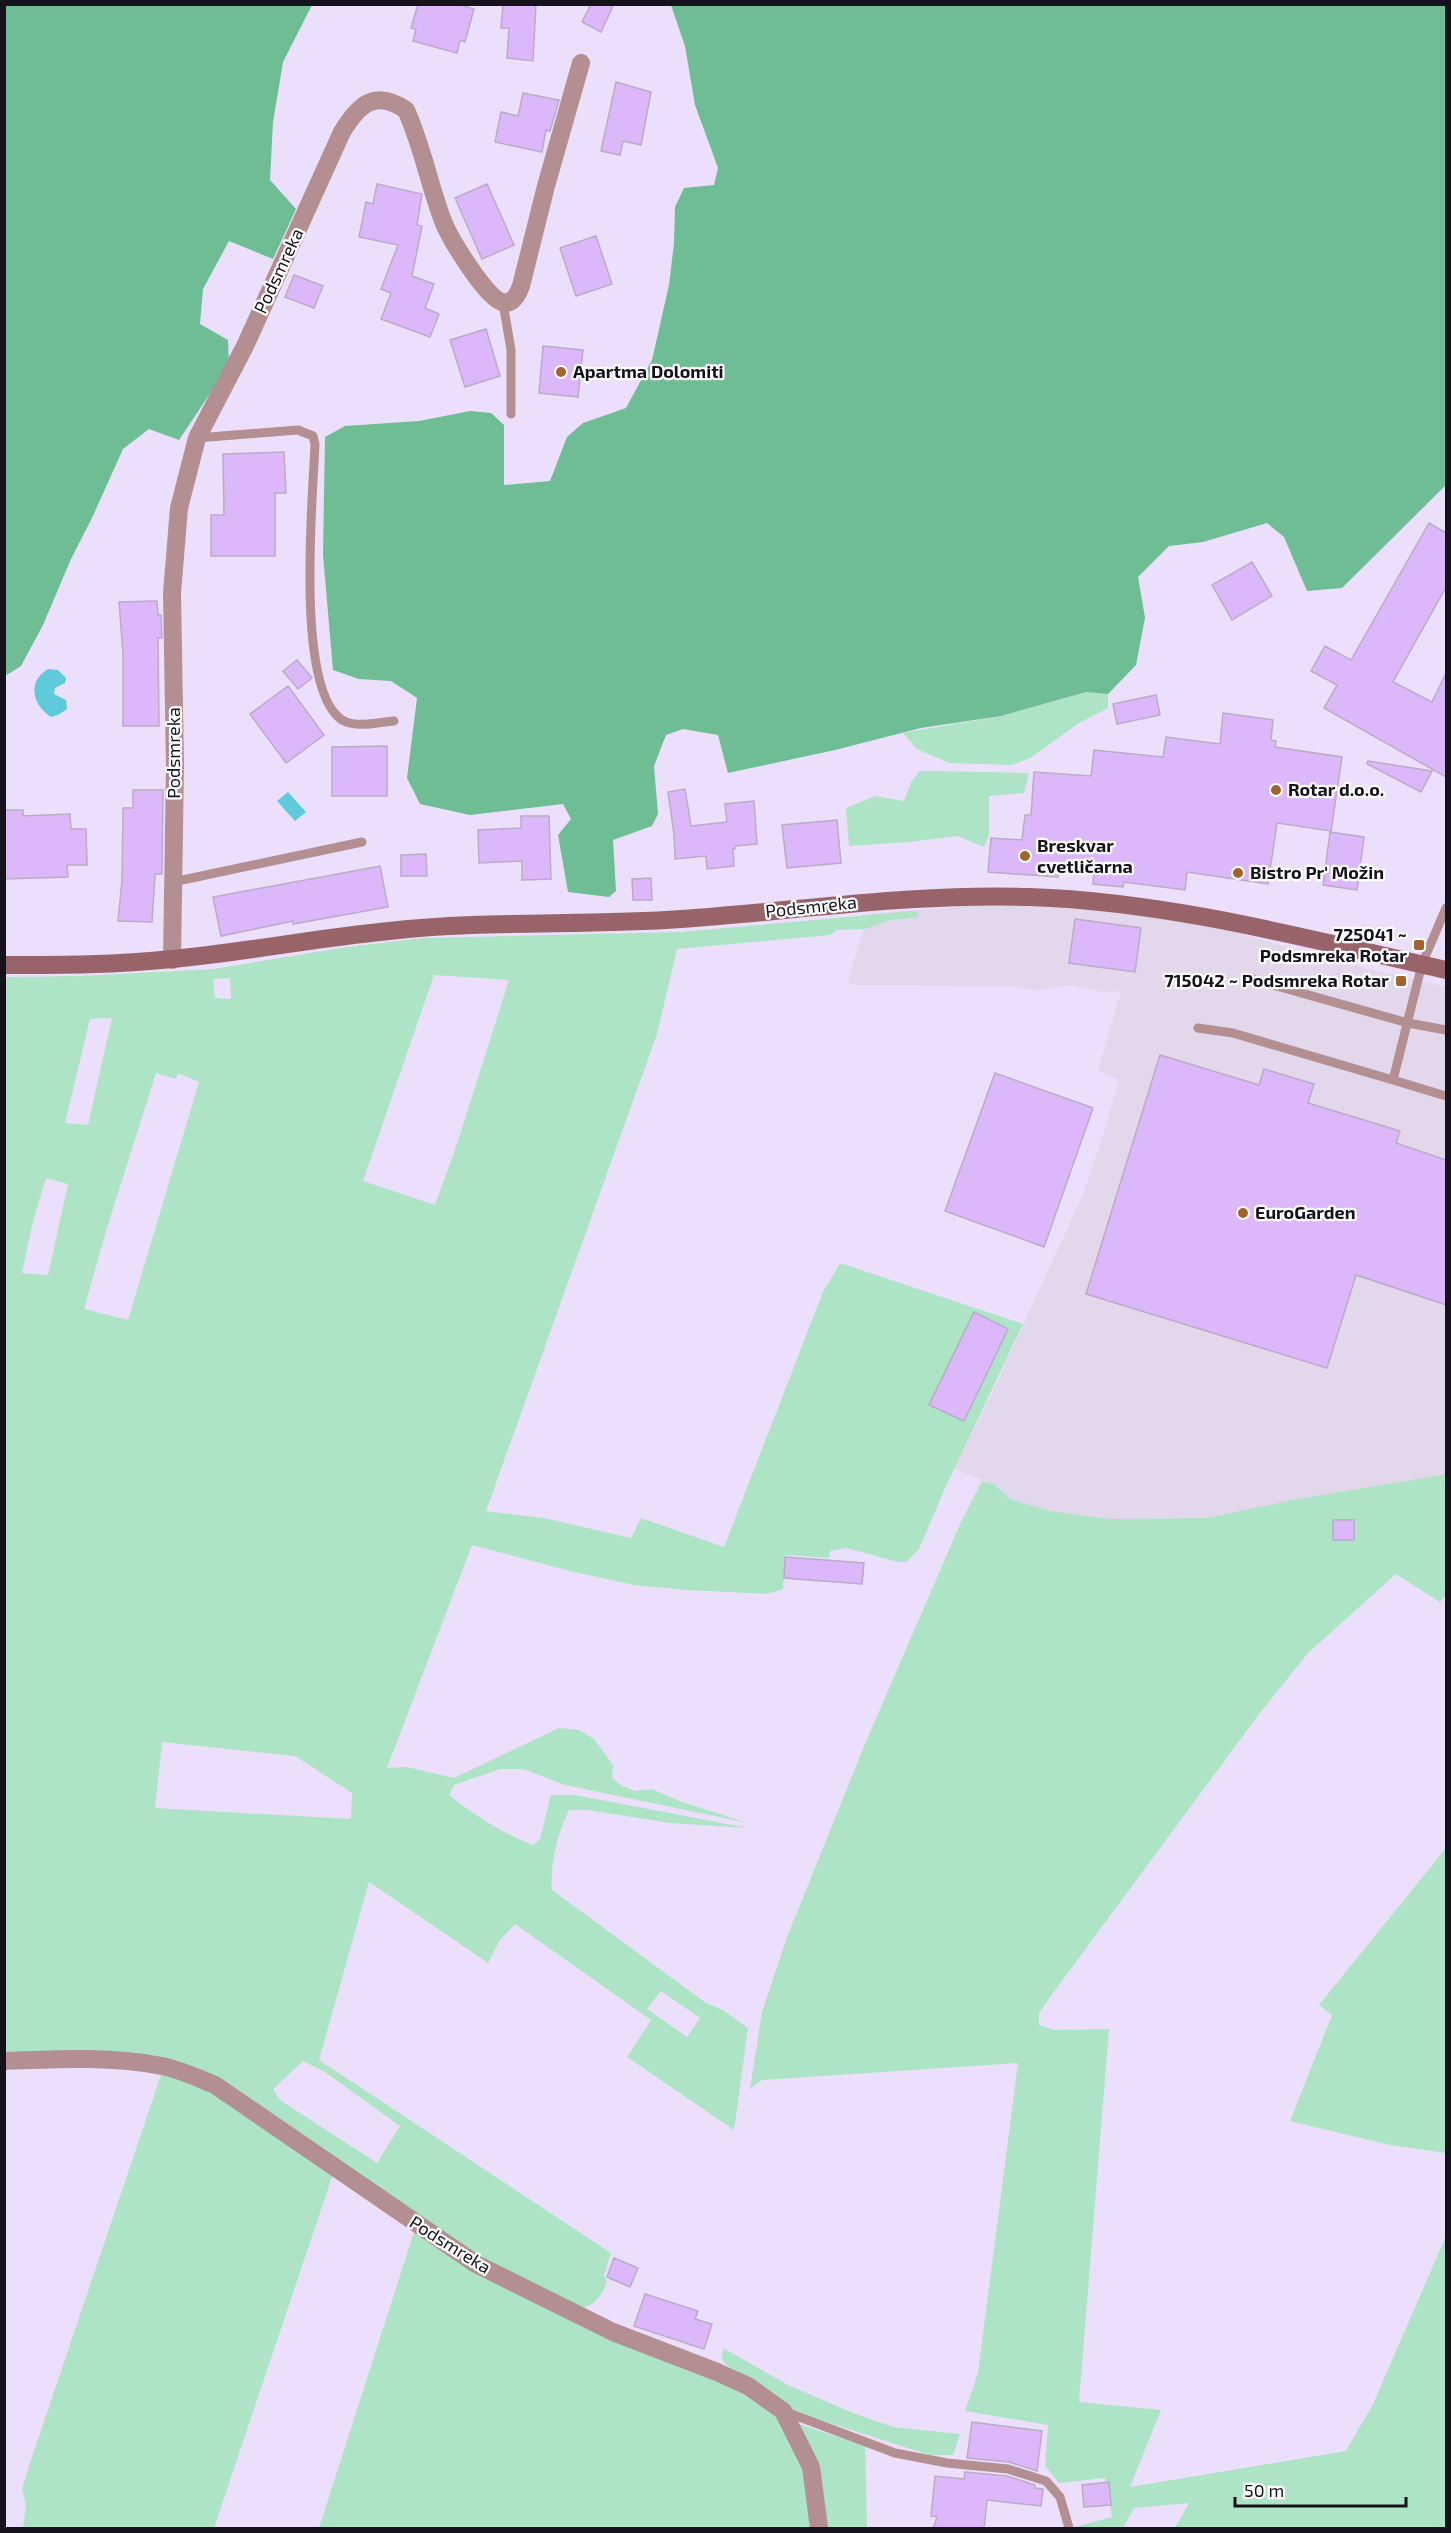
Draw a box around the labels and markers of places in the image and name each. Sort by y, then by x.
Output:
place label: Apartma Dolomiti [573,360,724,382]
marker: Apartma Dolomiti [554,365,568,379]
place label: Rotar d.o.o. [1288,778,1384,800]
marker: Rotar d.o.o. [1269,783,1283,797]
place label: Breskvar cvetličarna [1037,834,1133,877]
marker: Breskvar cvetličarna [1018,849,1032,863]
place label: Bistro Pr' Možin [1250,861,1384,883]
marker: Bistro Pr' Možin [1231,866,1245,880]
place label: 725041 ~ Podsmreka Rotar [1260,923,1407,966]
marker: 725041 ~ Podsmreka Rotar [1412,938,1426,952]
place label: 715042 ~ Podsmreka Rotar [1164,969,1389,991]
marker: 715042 ~ Podsmreka Rotar [1394,974,1408,988]
place label: EuroGarden [1255,1201,1355,1223]
marker: EuroGarden [1236,1206,1250,1220]

